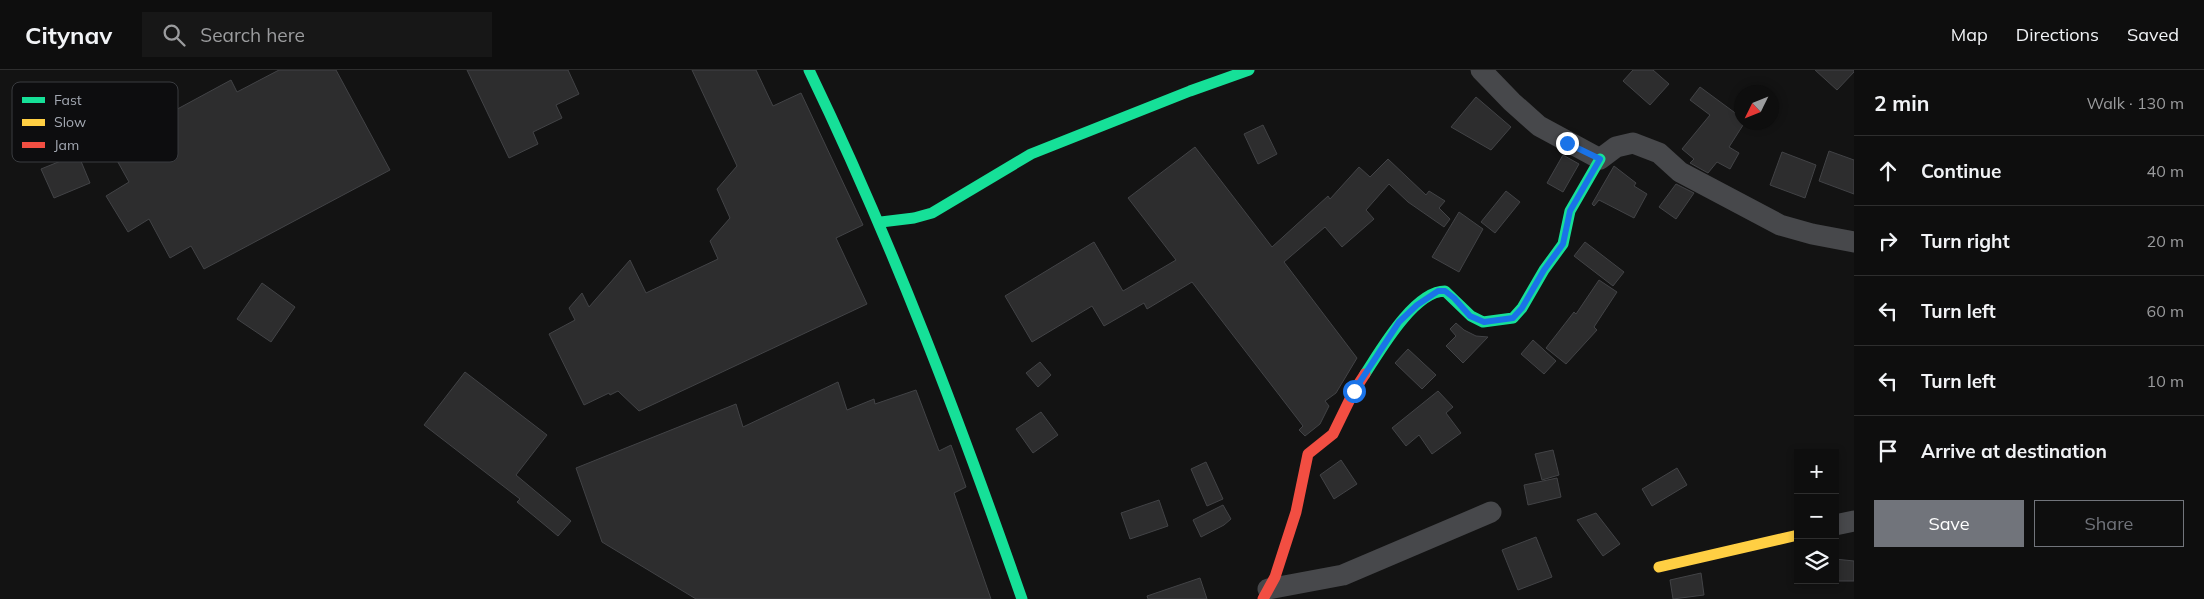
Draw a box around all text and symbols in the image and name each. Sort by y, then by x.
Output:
search box [142,12,492,57]
text: Citynav [25,20,112,50]
icon: search [160,21,188,49]
text: Search here [200,23,305,47]
text: Map [1951,23,1988,46]
text: Directions [2016,23,2099,46]
text: Saved [2127,23,2179,46]
legend [12,82,178,162]
north arrow [1734,85,1779,130]
text: 2 min [1874,90,1929,116]
text: Fast [54,91,82,109]
text: Walk · 130 m [2086,93,2184,113]
text: Slow [54,113,86,131]
route end [1556,132,1579,155]
text: Jam [54,136,79,154]
icon: ahead [1874,157,1902,185]
text: Continue [1921,159,2001,183]
text: 40 m [2147,161,2184,181]
icon: right [1874,227,1902,255]
text: Turn right [1921,229,2010,253]
text: 20 m [2147,231,2184,251]
icon: left [1874,297,1902,325]
text: Turn left [1921,299,1996,323]
text: 60 m [2147,301,2184,321]
icon: left [1874,367,1902,395]
text: Turn left [1921,369,1996,393]
text: 10 m [2147,371,2184,391]
route start [1343,380,1366,403]
icon: arrive [1874,437,1902,465]
text: Arrive at destination [1921,439,2107,463]
map controls [1794,449,1839,584]
button: + [1794,449,1839,494]
button: − [1794,494,1839,539]
button: Save [1874,500,2024,547]
button: Share [2034,500,2184,547]
button: layers [1794,539,1839,584]

